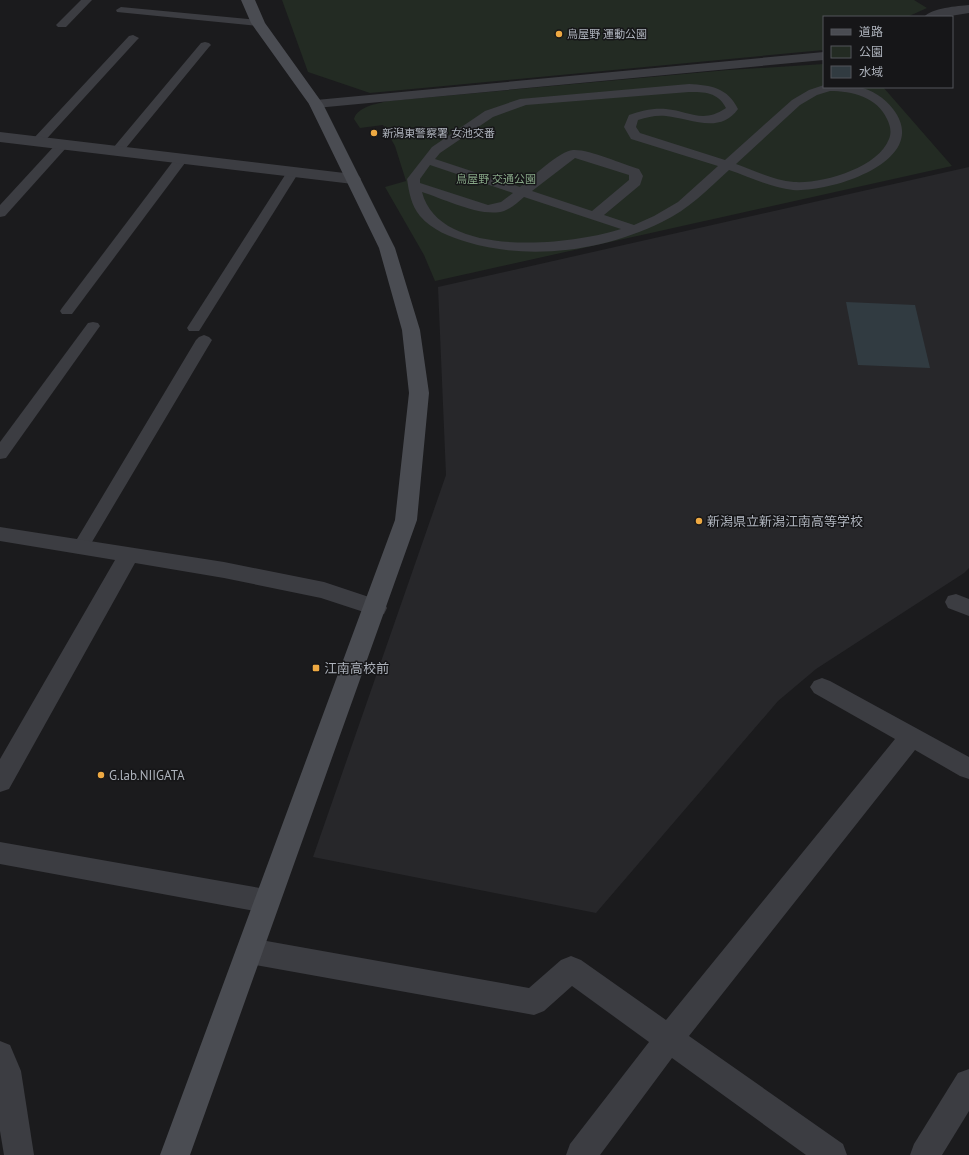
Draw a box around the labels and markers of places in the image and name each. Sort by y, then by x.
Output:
place label: 鳥屋野 運動公園 [567,27,647,41]
marker: 鳥屋野 運動公園 [554,29,564,39]
place label: 新潟東警察署 女池交番 [382,126,495,140]
marker: 新潟東警察署 女池交番 [369,128,379,138]
place label: 新潟県立新潟江南高等学校 [707,513,863,530]
marker: 新潟県立新潟江南高等学校 [694,516,704,526]
place label: 江南高校前 [324,660,389,677]
marker: 江南高校前 [311,663,321,673]
place label: G.lab.NIIGATA [109,767,185,784]
marker: G.lab.NIIGATA [96,770,106,780]

